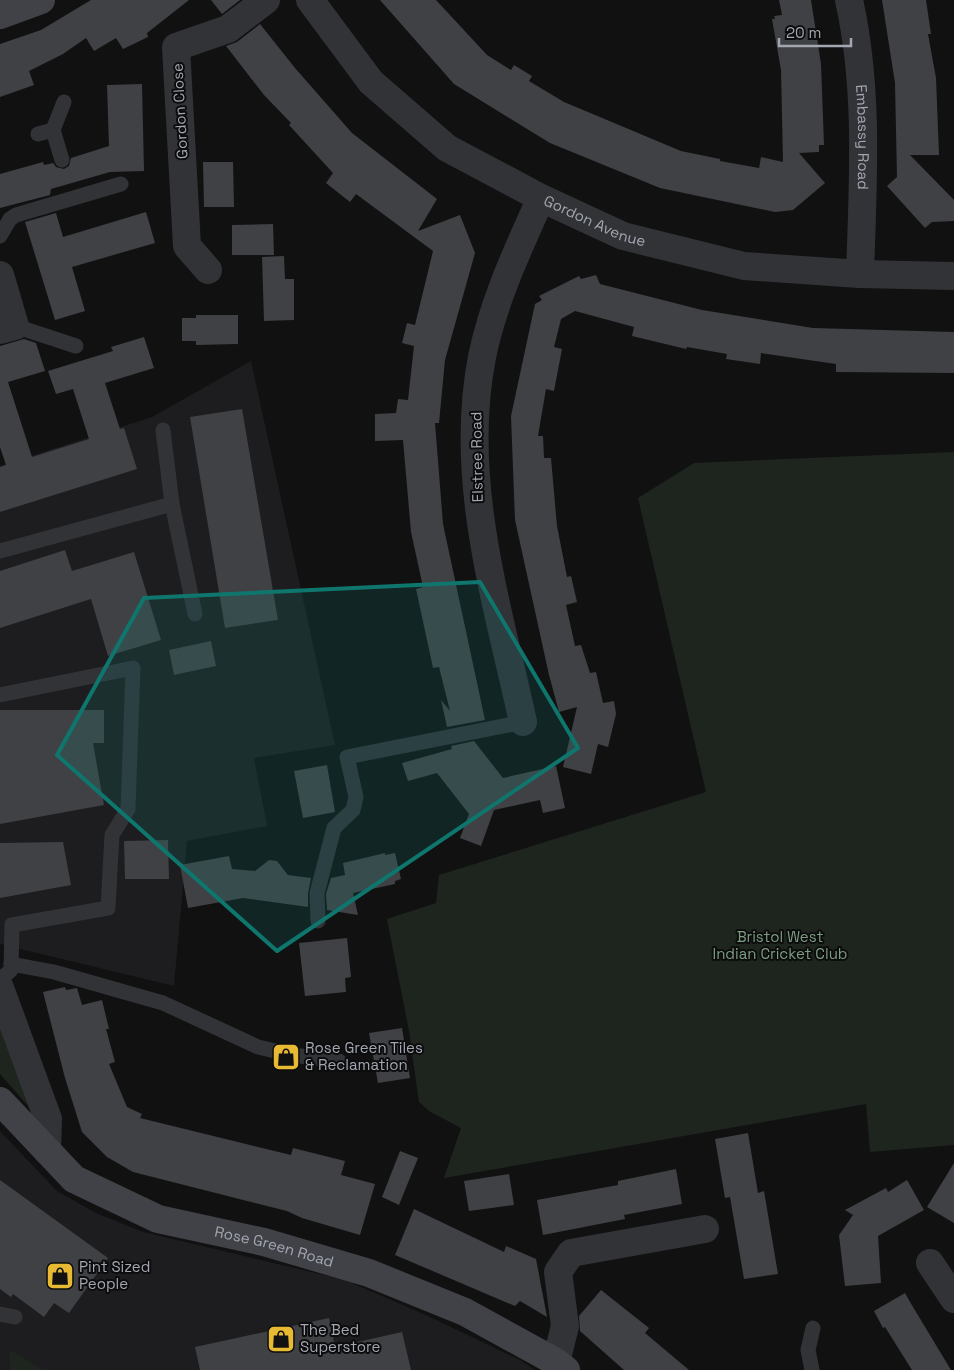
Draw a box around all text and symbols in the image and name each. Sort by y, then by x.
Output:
scale bar [779,15,852,47]
text: 20 m [786,23,821,42]
street label: Gordon Close [167,63,191,159]
street label: Embassy Road [852,84,873,190]
street label: Gordon Avenue [541,191,648,250]
street label: Elstree Road [466,412,487,502]
park label: Bristol West Indian Cricket Club [713,927,847,963]
place label: Rose Green Tiles & Reclamation [305,1038,423,1074]
shop icon: Rose Green Tiles & Reclamation [271,1042,301,1072]
street label: Rose Green Road [213,1222,336,1271]
place label: Pint Sized People [79,1257,150,1293]
shop icon: Pint Sized People [45,1261,75,1291]
place label: The Bed Superstore [300,1320,380,1356]
shop icon: The Bed Superstore [266,1324,296,1354]

